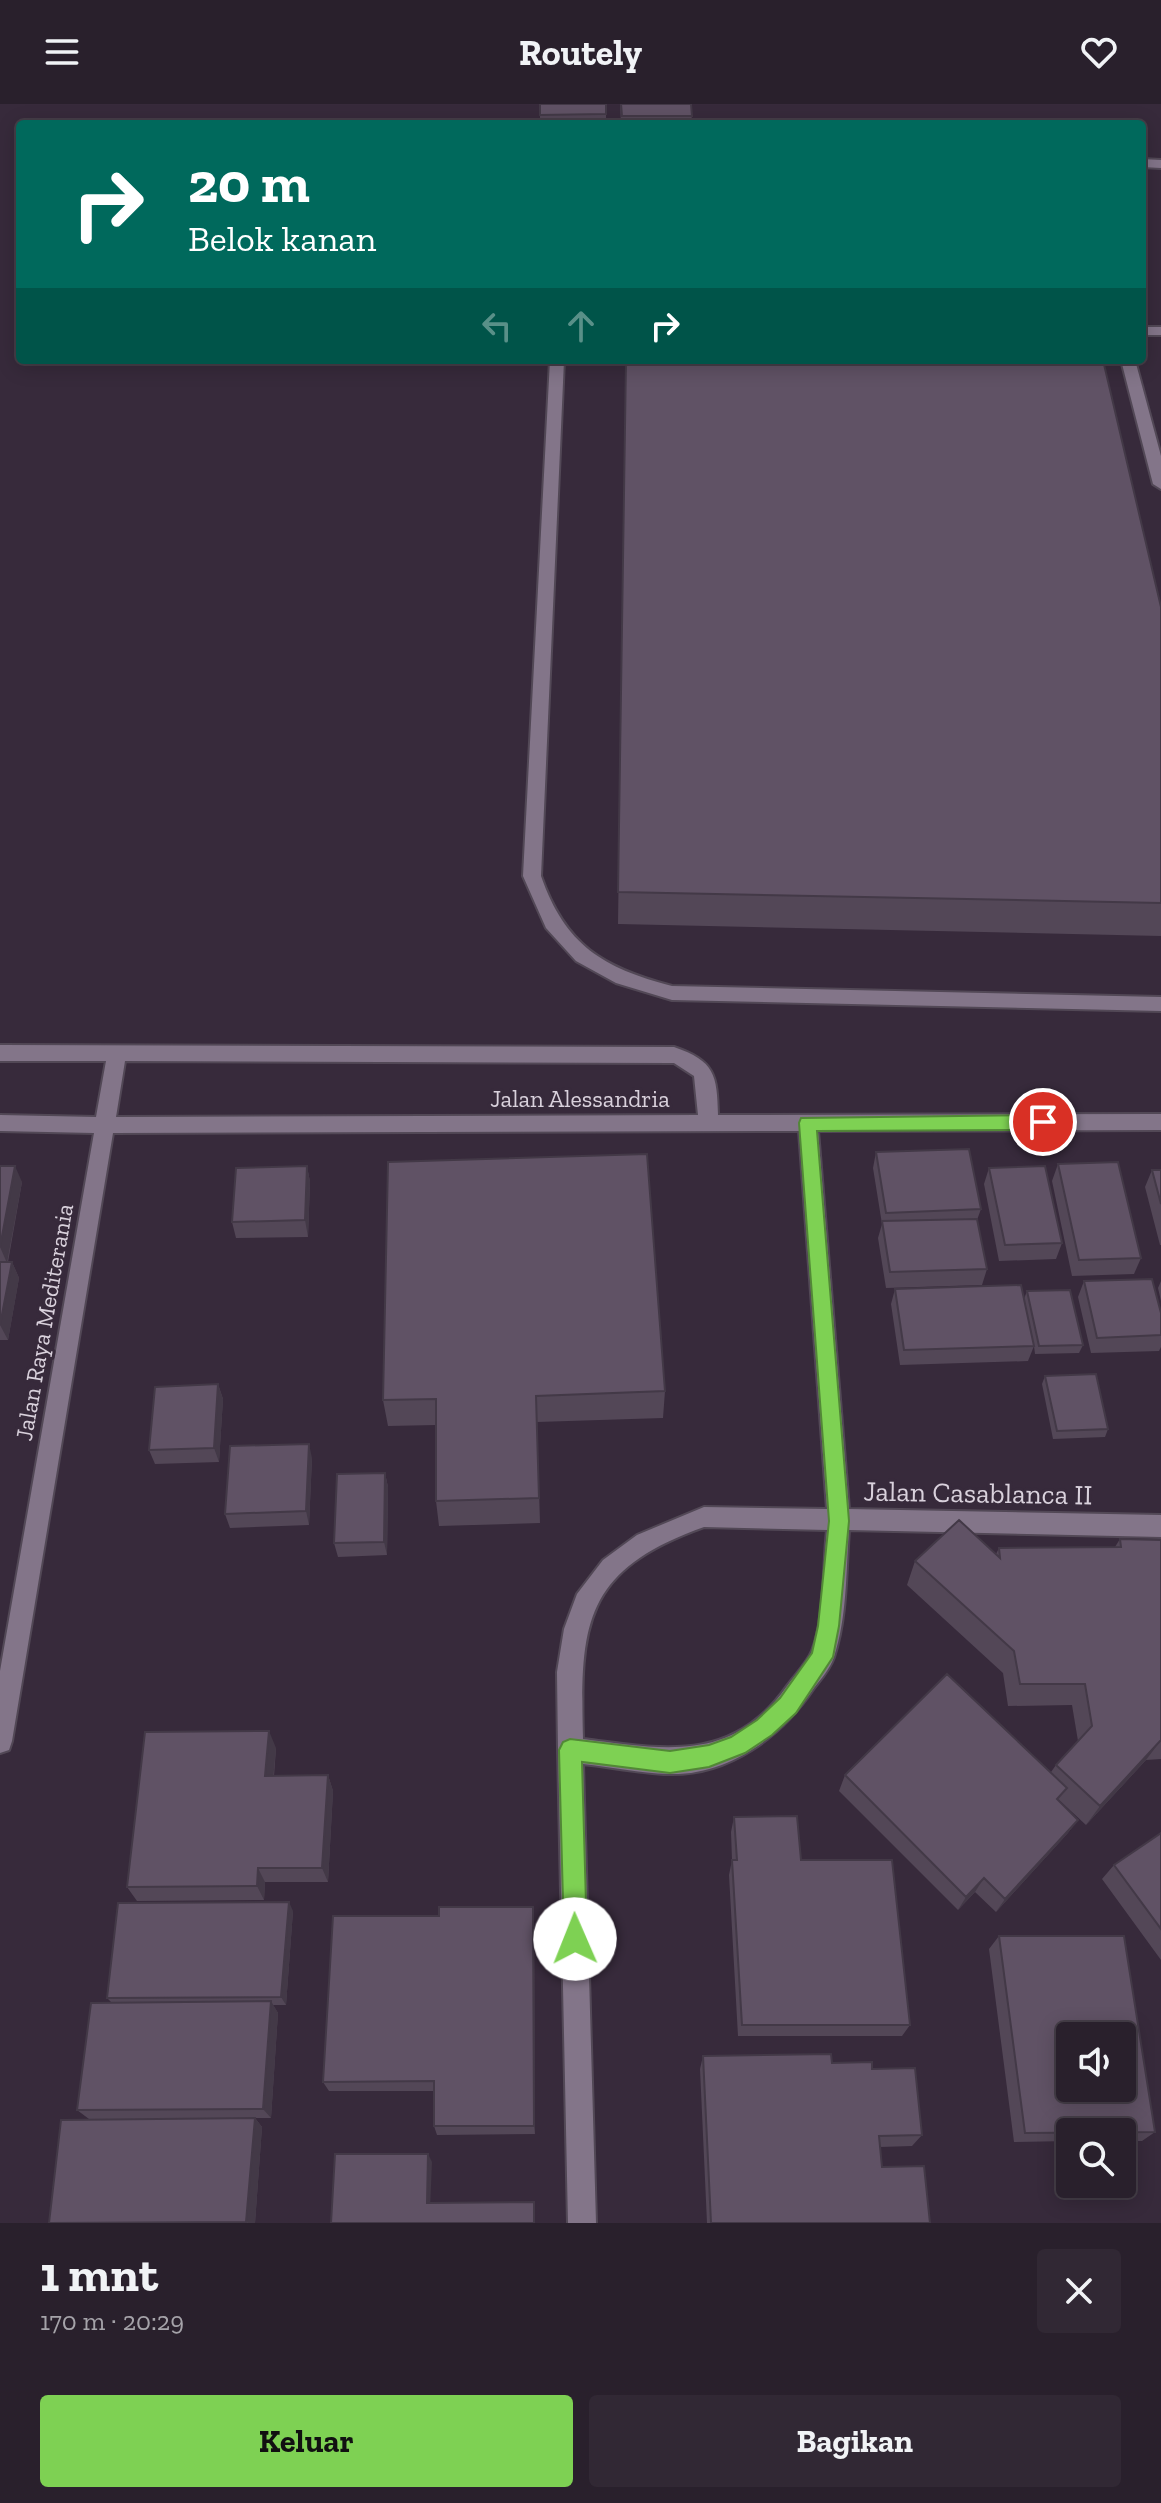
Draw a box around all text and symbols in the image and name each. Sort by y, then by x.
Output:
icon: menu [40,30,84,74]
icon: heart [1077,30,1121,74]
text: Routely [519,31,642,74]
text: 20 m [188,149,310,216]
icon: right [56,152,160,256]
text: Belok kanan [188,217,376,260]
icon: left [475,304,519,348]
icon: ahead [559,304,603,348]
icon: right [643,304,687,348]
street label: Jalan Alessandria [490,1084,670,1113]
pin [1009,1088,1077,1156]
icon: arrive [1021,1100,1065,1144]
street label: Jalan Raya Mediterania [9,1201,79,1443]
street label: Jalan Casablanca II [863,1475,1093,1511]
position arrow [533,1897,617,1981]
map controls [1056,2022,1136,2198]
button: sound [1056,2022,1136,2102]
button: search [1056,2118,1136,2198]
text: 1 mnt [40,2246,158,2303]
button: close [1037,2249,1121,2333]
text: 170 m · 20:29 [40,2305,184,2337]
button: Keluar [40,2395,573,2487]
button: Bagikan [589,2395,1121,2487]

